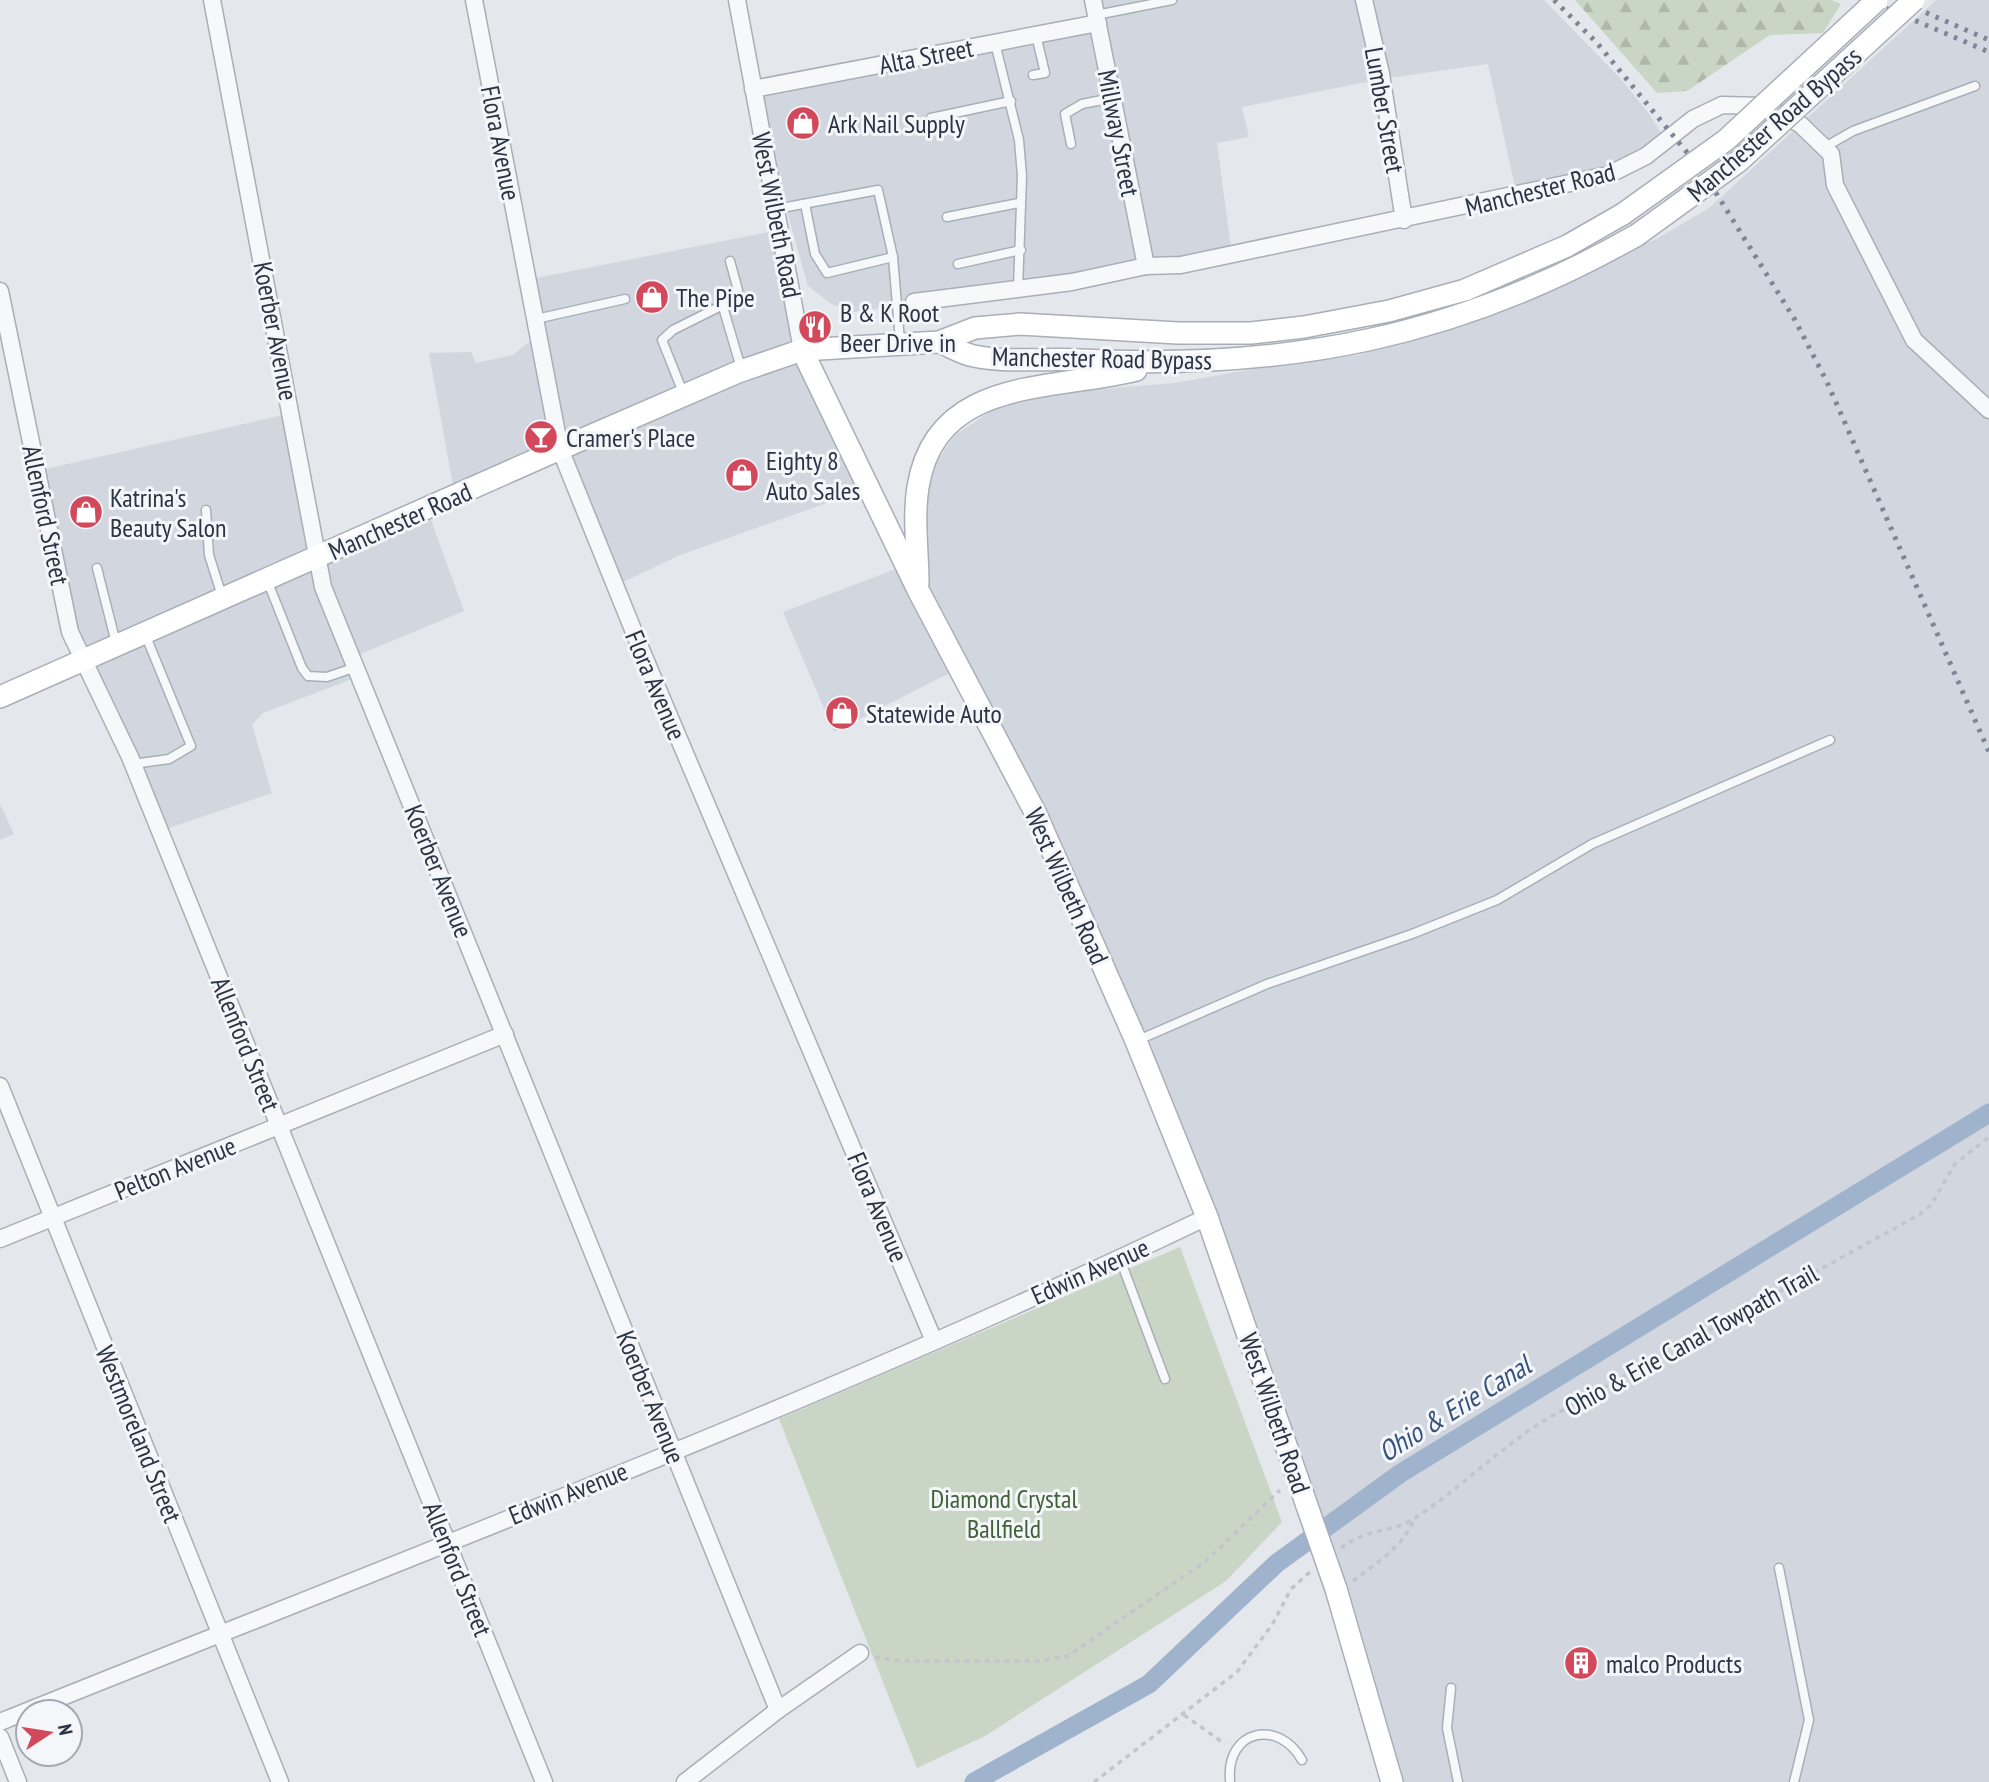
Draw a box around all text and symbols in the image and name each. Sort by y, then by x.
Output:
street label: Alta Street [876,31,976,81]
street label: Manchester Road Bypass [1680,39,1868,209]
street label: Lumber Street [1358,45,1412,175]
street label: Millway Street [1091,67,1147,199]
street label: Flora Avenue [474,83,528,203]
shop icon: Ark Nail Supply [784,104,822,142]
place label: Ark Nail Supply [828,107,965,140]
street label: West Wilbeth Road [745,129,809,301]
street label: Manchester Road [1462,154,1618,224]
street label: Koerber Avenue [246,259,306,403]
shop icon: The Pipe [633,278,671,316]
place label: The Pipe [676,281,755,314]
place label: B & K Root Beer Drive in [840,296,956,359]
restaurant icon: B & K Root Beer Drive in [796,308,834,346]
street label: Manchester Road Bypass [992,340,1212,376]
bar icon: Cramer's Place [522,418,560,456]
place label: Cramer's Place [566,421,695,454]
street label: Allenford Street [15,442,77,588]
place label: Eighty 8 Auto Sales [766,444,860,507]
shop icon: Eighty 8 Auto Sales [723,456,761,494]
street label: Manchester Road [323,475,477,567]
place label: Katrina's Beauty Salon [110,481,226,544]
shop icon: Katrina's Beauty Salon [67,493,105,531]
street label: Flora Avenue [618,625,694,745]
shop icon: Statewide Auto [823,694,861,732]
place label: Statewide Auto [866,697,1002,730]
street label: Koerber Avenue [397,800,481,942]
street label: West Wilbeth Road [1018,803,1116,969]
street label: Allenford Street [204,972,288,1116]
street label: Pelton Avenue [110,1129,240,1207]
street label: Flora Avenue [840,1147,916,1267]
street label: Edwin Avenue [1026,1230,1154,1312]
street label: Ohio & Erie Canal Towpath Trail [1559,1257,1823,1423]
street label: Koerber Avenue [609,1326,693,1468]
street label: West Wilbeth Road [1232,1328,1318,1498]
street label: Westmoreland Street [89,1341,189,1527]
water label: Ohio & Erie Canal [1371,1345,1539,1470]
street label: Edwin Avenue [504,1454,632,1532]
park label: Diamond Crystal Ballfield [931,1482,1077,1545]
street label: Allenford Street [416,1497,500,1641]
building icon: malco Products [1562,1644,1600,1682]
place label: malco Products [1606,1647,1742,1680]
north arrow [14,1698,84,1768]
text: N [53,1722,78,1737]

